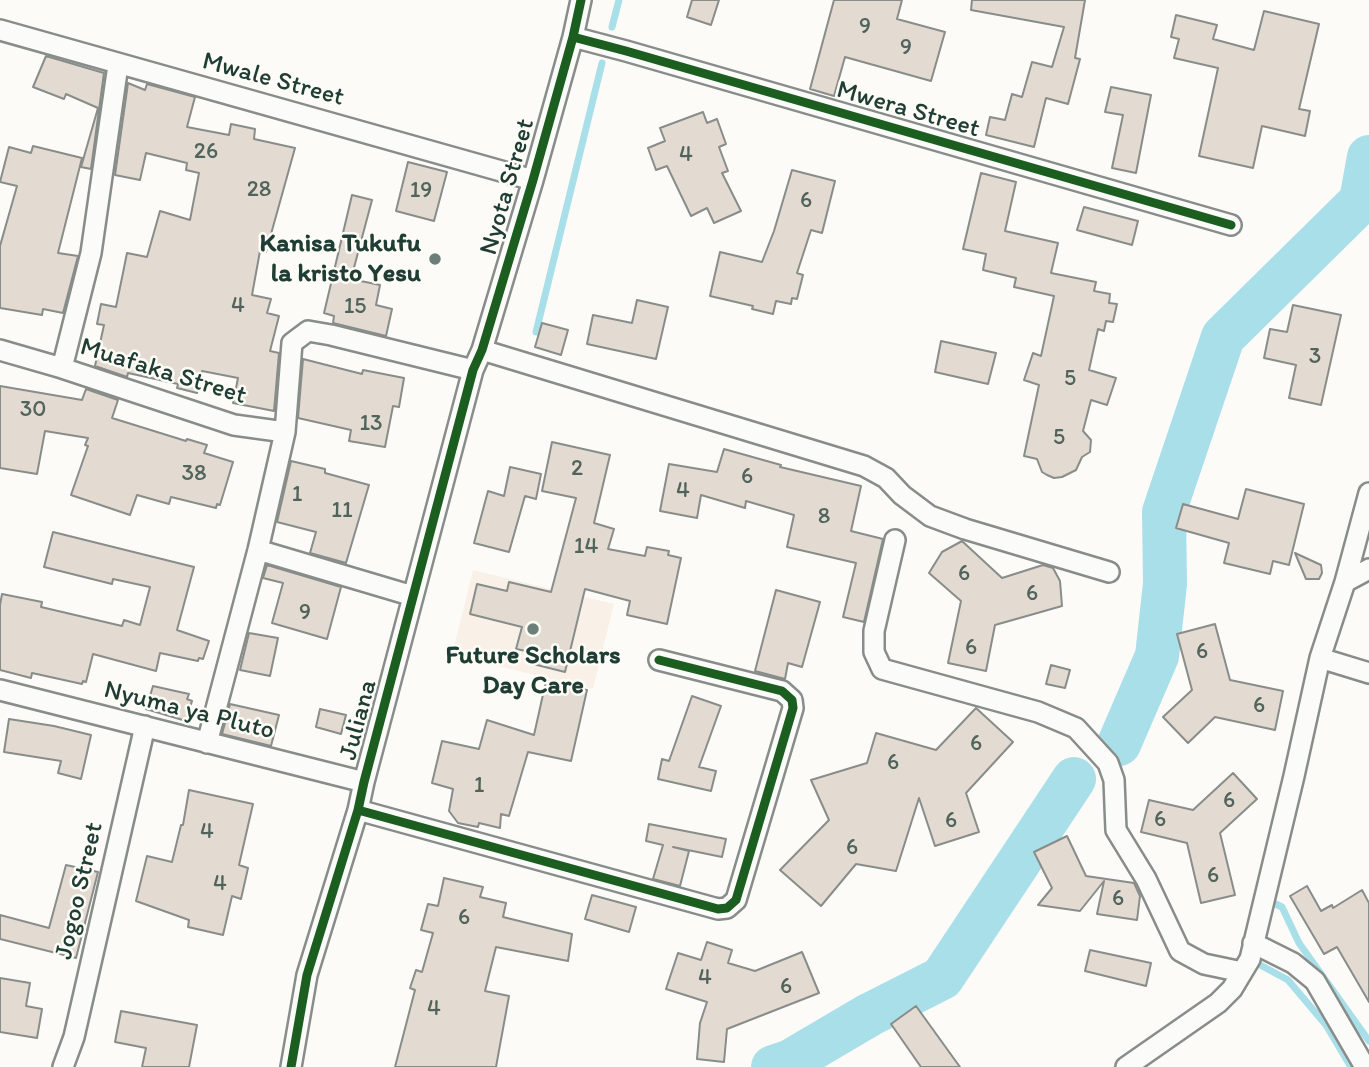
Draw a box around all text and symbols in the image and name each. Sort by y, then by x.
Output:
house number: 9 [859,13,871,41]
house number: 9 [900,34,912,62]
street label: Mwale Street [199,46,347,114]
street label: Mwera Street [833,75,983,145]
street label: Nyota Street [474,115,542,259]
house number: 26 [194,138,218,166]
house number: 4 [679,141,693,169]
house number: 28 [247,176,271,204]
house number: 19 [410,177,432,205]
house number: 6 [800,187,812,215]
place label: Kanisa Tukufu la kristo Yesu [260,228,421,290]
marker: Kanisa Tukufu la kristo Yesu [427,251,443,267]
house number: 4 [231,292,245,320]
house number: 15 [344,293,366,321]
street label: Muafaka Street [76,332,250,412]
house number: 3 [1309,343,1321,371]
house number: 5 [1064,365,1076,393]
house number: 30 [20,396,46,424]
house number: 13 [359,410,383,438]
house number: 5 [1053,424,1065,452]
house number: 2 [571,455,583,483]
house number: 38 [181,460,207,488]
house number: 6 [741,463,753,491]
house number: 4 [676,477,690,505]
house number: 1 [292,481,302,509]
house number: 11 [331,497,353,525]
house number: 8 [818,503,830,531]
house number: 14 [574,533,598,561]
house number: 6 [958,560,970,588]
house number: 6 [1026,580,1038,608]
house number: 9 [299,599,311,627]
marker: Future Scholars Day Care [525,621,541,637]
house number: 6 [965,634,977,662]
house number: 6 [1196,638,1208,666]
place label: Future Scholars Day Care [445,640,621,702]
street label: Nyuma ya Pluto [100,675,278,747]
street label: Juliana [333,676,385,764]
house number: 6 [1253,692,1265,720]
house number: 6 [970,730,982,758]
house number: 6 [887,749,899,777]
house number: 1 [474,772,484,800]
house number: 6 [1223,787,1235,815]
house number: 6 [1154,806,1166,834]
house number: 6 [945,807,957,835]
house number: 4 [200,818,214,846]
street label: Jogoo Street [49,819,111,963]
house number: 6 [846,834,858,862]
house number: 6 [1207,862,1219,890]
house number: 4 [213,870,227,898]
house number: 6 [1112,885,1124,913]
house number: 6 [458,904,470,932]
house number: 4 [698,964,712,992]
house number: 6 [780,973,792,1001]
house number: 4 [427,995,441,1023]

